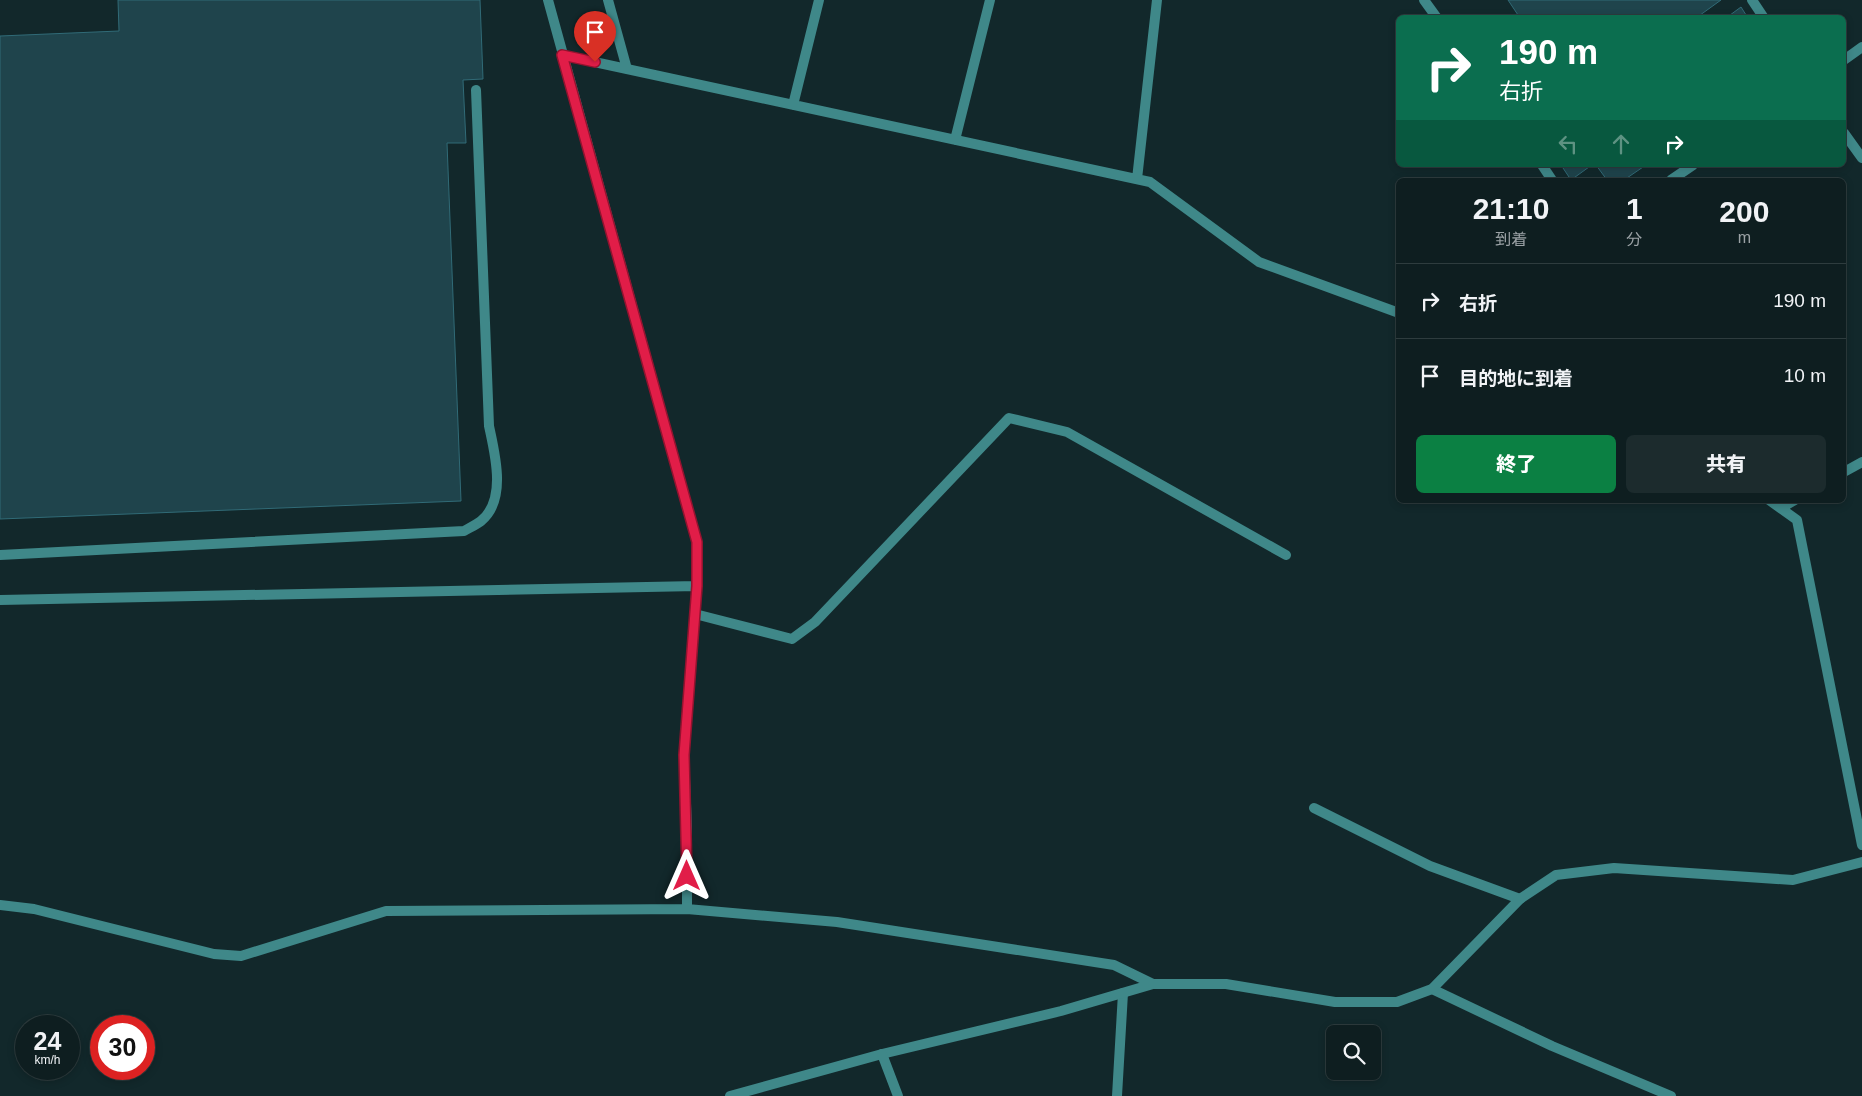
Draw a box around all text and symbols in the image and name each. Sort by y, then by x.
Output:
pin [574,11,616,62]
icon: arrive [581,18,609,46]
text: 190 m [1499,32,1598,71]
icon: right [1416,35,1481,100]
text: 右折 [1499,79,1543,104]
icon: left [1554,130,1582,158]
icon: ahead [1607,130,1635,158]
icon: right [1660,130,1688,158]
text: 21:10 [1473,192,1549,225]
text: 1 [1626,192,1643,225]
text: 200 [1719,195,1769,228]
text: m [1738,229,1751,246]
text: 到着 [1495,231,1527,248]
text: 分 [1626,231,1642,248]
icon: right [1416,287,1444,315]
text: 190 m [1773,290,1826,311]
text: 右折 [1459,293,1497,314]
icon: arrive [1416,362,1444,390]
text: 10 m [1784,365,1826,386]
text: 目的地に到着 [1459,368,1573,389]
button: 終了 [1416,435,1616,493]
button: 共有 [1626,435,1826,493]
position arrow [660,849,712,901]
speed limit sign: 30 [90,1015,155,1080]
map controls [1326,1025,1381,1080]
button: search [1326,1025,1381,1080]
text: 24 [34,1027,61,1055]
text: km/h [34,1053,61,1067]

